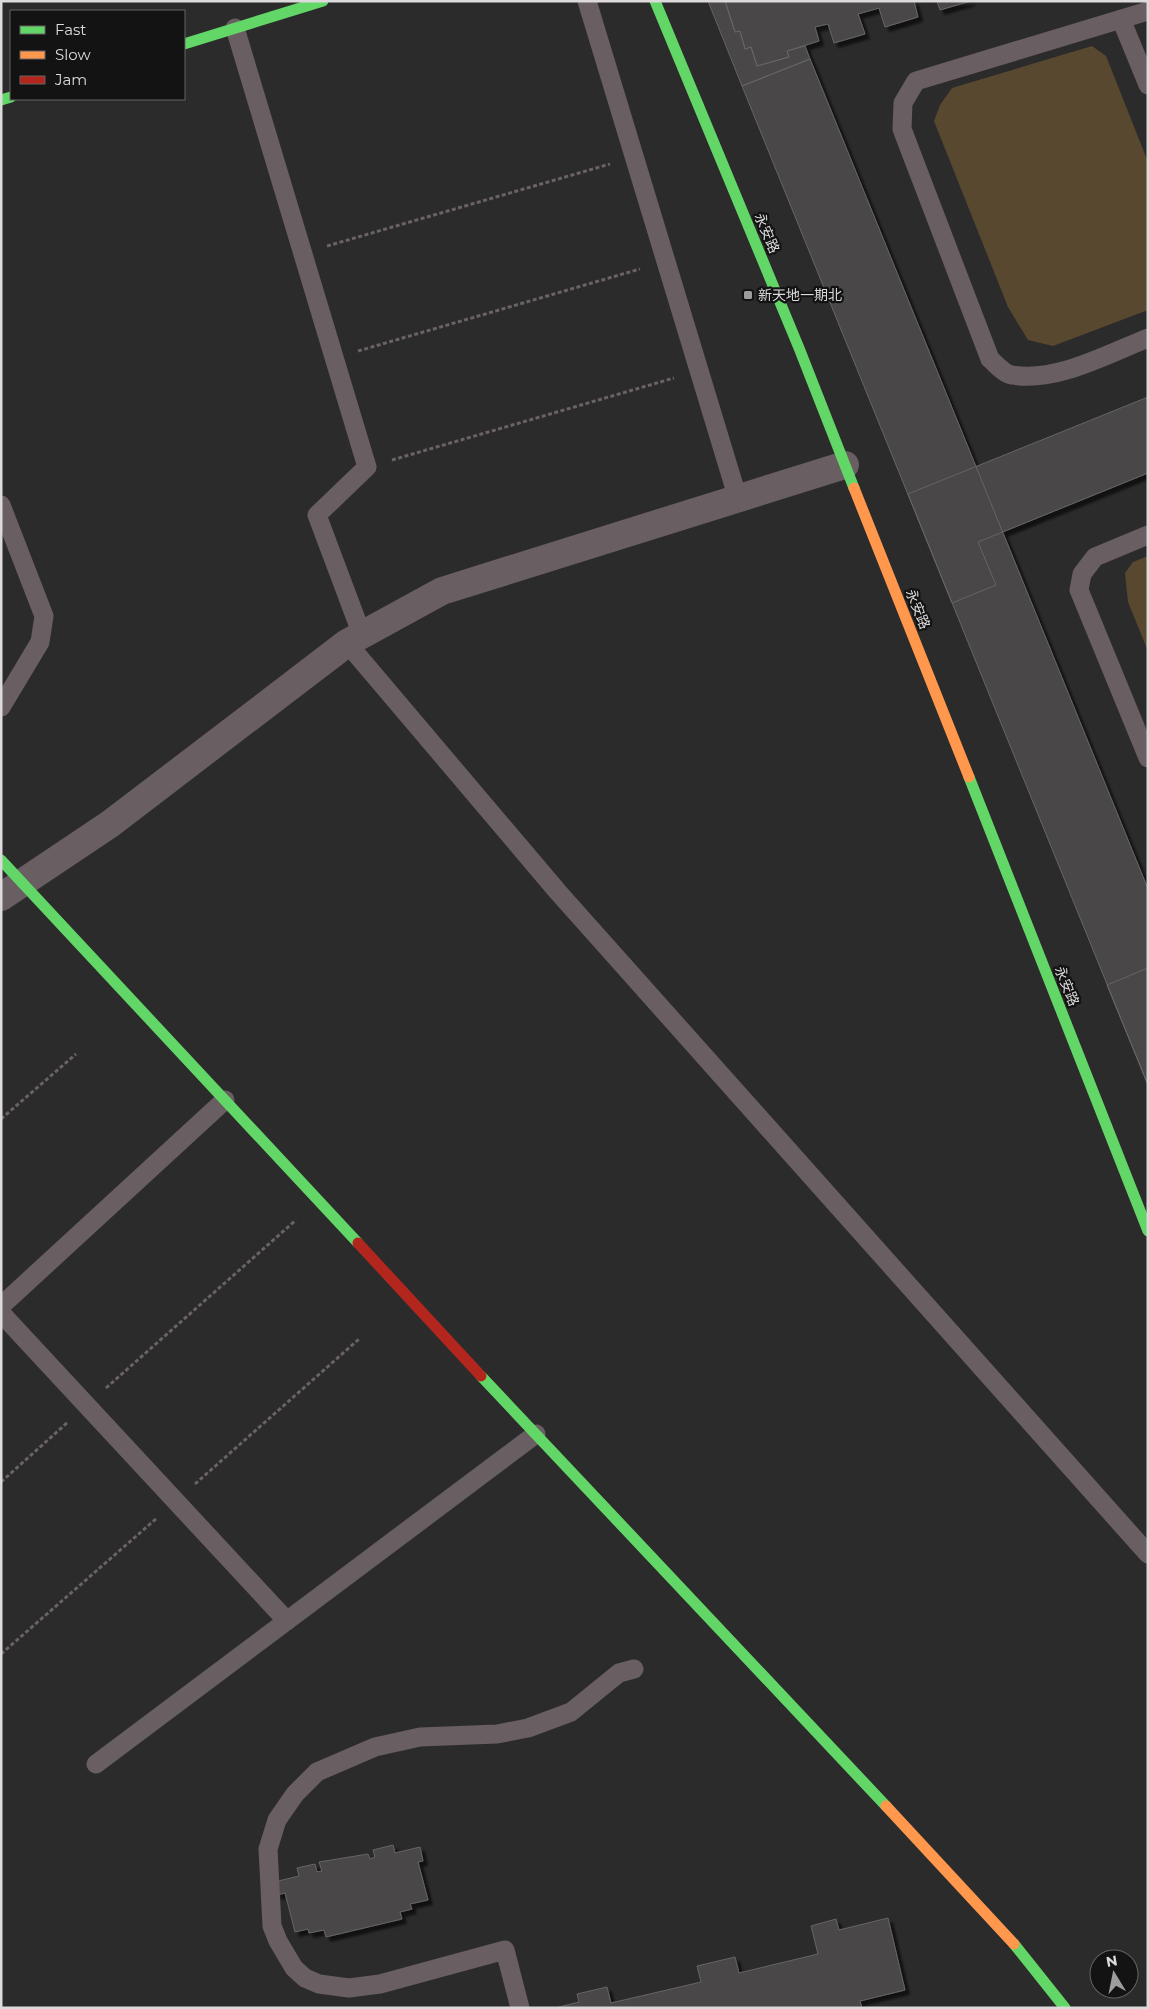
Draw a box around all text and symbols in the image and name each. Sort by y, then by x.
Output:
legend [10,10,185,100]
text: Fast [55,20,86,39]
text: Slow [55,45,91,64]
text: Jam [54,70,87,89]
street label: 永安路 [751,210,783,256]
place label: 新天地一期北 [758,286,842,304]
marker: 新天地一期北 [742,289,754,301]
street label: 永安路 [902,586,934,632]
street label: 永安路 [1051,963,1083,1009]
north arrow [1089,1949,1139,1999]
text: N [1105,1951,1119,1971]

